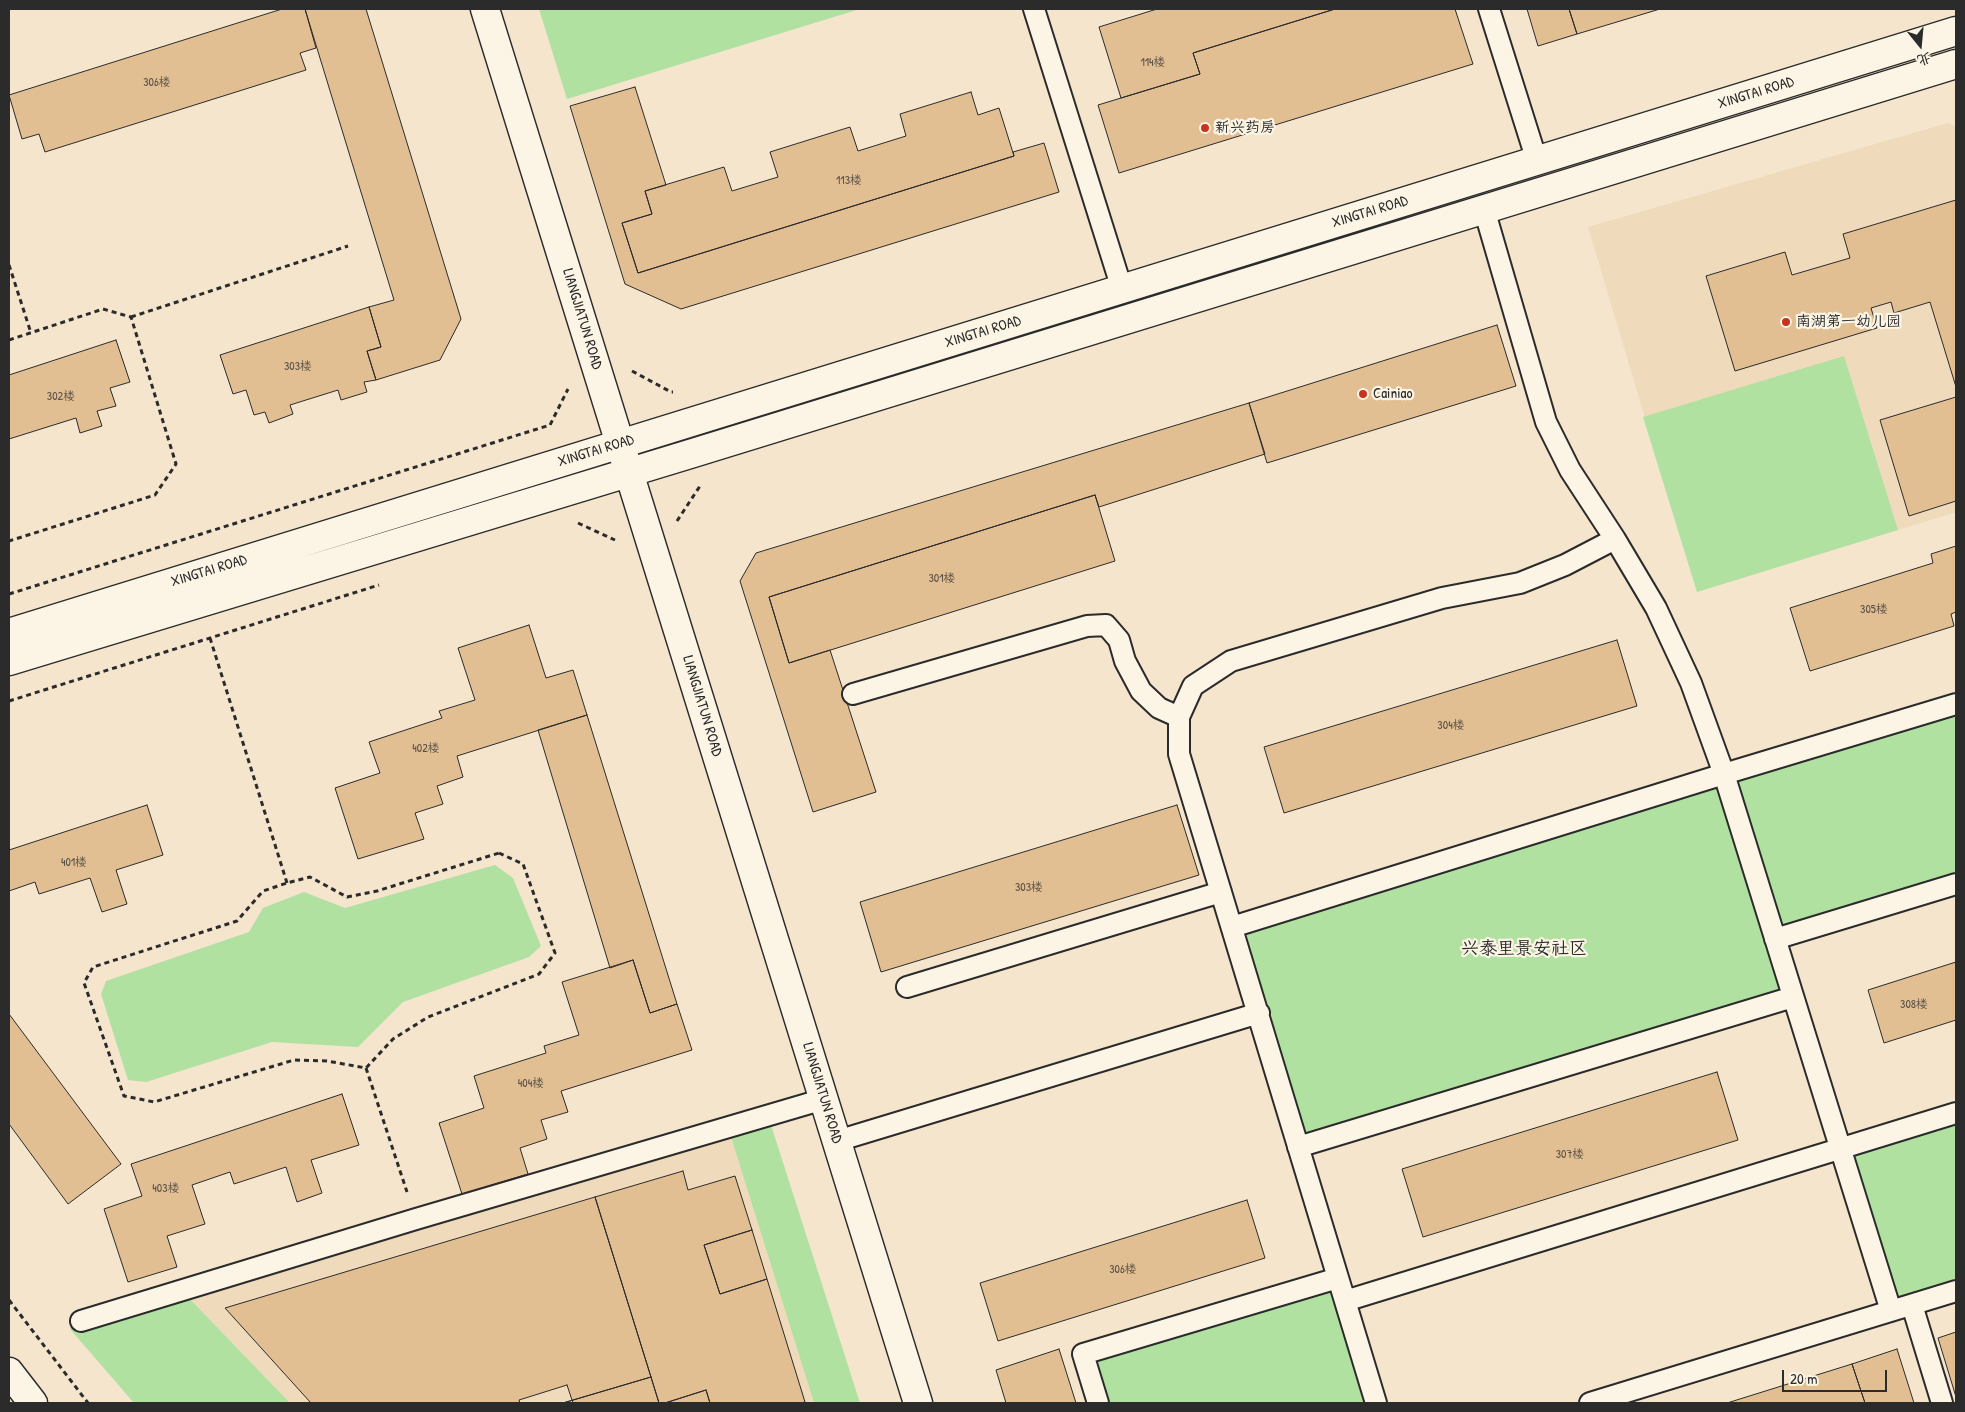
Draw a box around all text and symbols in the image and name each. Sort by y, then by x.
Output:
north arrow [1895,20,1945,70]
text: 北 [1915,49,1934,71]
house number: 114楼 [1140,56,1166,70]
street label: XINGTAI ROAD [1716,73,1796,113]
house number: 306楼 [143,76,171,90]
place label: 新兴药房 [1215,119,1275,137]
marker: 新兴药房 [1199,122,1211,134]
house number: 113楼 [836,174,862,188]
street label: XINGTAI ROAD [1330,192,1410,232]
street label: LIANGJIATUN ROAD [558,266,606,372]
street label: XINGTAI ROAD [943,312,1023,352]
place label: 南湖第一幼儿园 [1796,313,1901,331]
marker: 南湖第一幼儿园 [1780,316,1792,328]
house number: 303楼 [284,360,312,374]
place label: Cainiao [1373,385,1413,403]
marker: Cainiao [1357,388,1369,400]
house number: 302楼 [47,390,75,404]
street label: XINGTAI ROAD [556,431,636,471]
street label: XINGTAI ROAD [169,551,249,591]
house number: 301楼 [928,572,956,586]
house number: 305楼 [1860,603,1888,617]
street label: LIANGJIATUN ROAD [678,653,726,759]
house number: 304楼 [1437,719,1465,733]
house number: 402楼 [412,742,440,756]
house number: 401楼 [61,856,87,870]
house number: 303楼 [1015,881,1043,895]
district label: 兴泰里景安社区 [1461,938,1587,960]
house number: 308楼 [1900,998,1928,1012]
street label: LIANGJIATUN ROAD [798,1040,846,1146]
house number: 404楼 [518,1077,544,1091]
house number: 307楼 [1556,1148,1584,1162]
house number: 403楼 [152,1182,180,1196]
house number: 306楼 [1109,1263,1137,1277]
scale bar [1785,1360,1890,1392]
text: 20 m [1790,1368,1817,1389]

